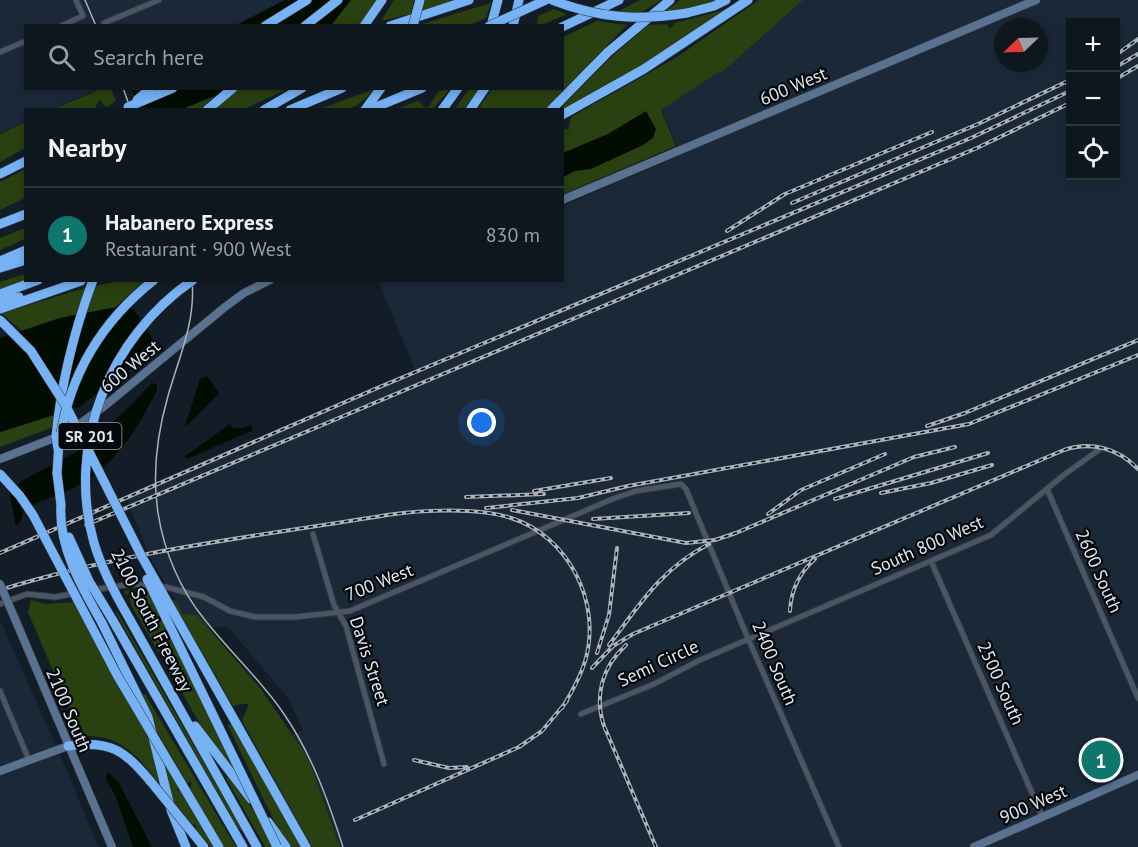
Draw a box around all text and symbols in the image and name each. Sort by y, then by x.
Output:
north arrow [994,18,1048,72]
map controls [1066,18,1120,180]
button: + [1066,18,1120,72]
search box [24,24,564,90]
icon: search [45,41,78,74]
text: Search here [93,43,204,71]
street label: 600 West [756,62,830,110]
button: − [1066,72,1120,126]
button: locate [1066,126,1120,180]
text: Nearby [48,131,126,164]
text: Habanero Express [105,208,274,236]
text: 1 [62,222,73,248]
text: 830 m [486,222,540,248]
text: Restaurant · 900 West [105,236,291,262]
street label: 600 West [95,334,165,398]
your location [467,408,496,437]
road number: SR 201 [58,423,122,449]
street label: South 800 West [867,510,987,580]
street label: 2600 South [1070,526,1128,616]
street label: 2100 South Freeway [106,545,198,696]
street label: 700 West [342,558,416,606]
street label: Davis Street [345,613,395,709]
street label: 2400 South [747,618,803,708]
street label: Semi Circle [614,634,702,692]
street label: 2500 South [972,638,1030,728]
street label: 2100 South [41,665,97,755]
pin: 1 [1082,738,1120,783]
street label: 900 West [996,779,1070,829]

